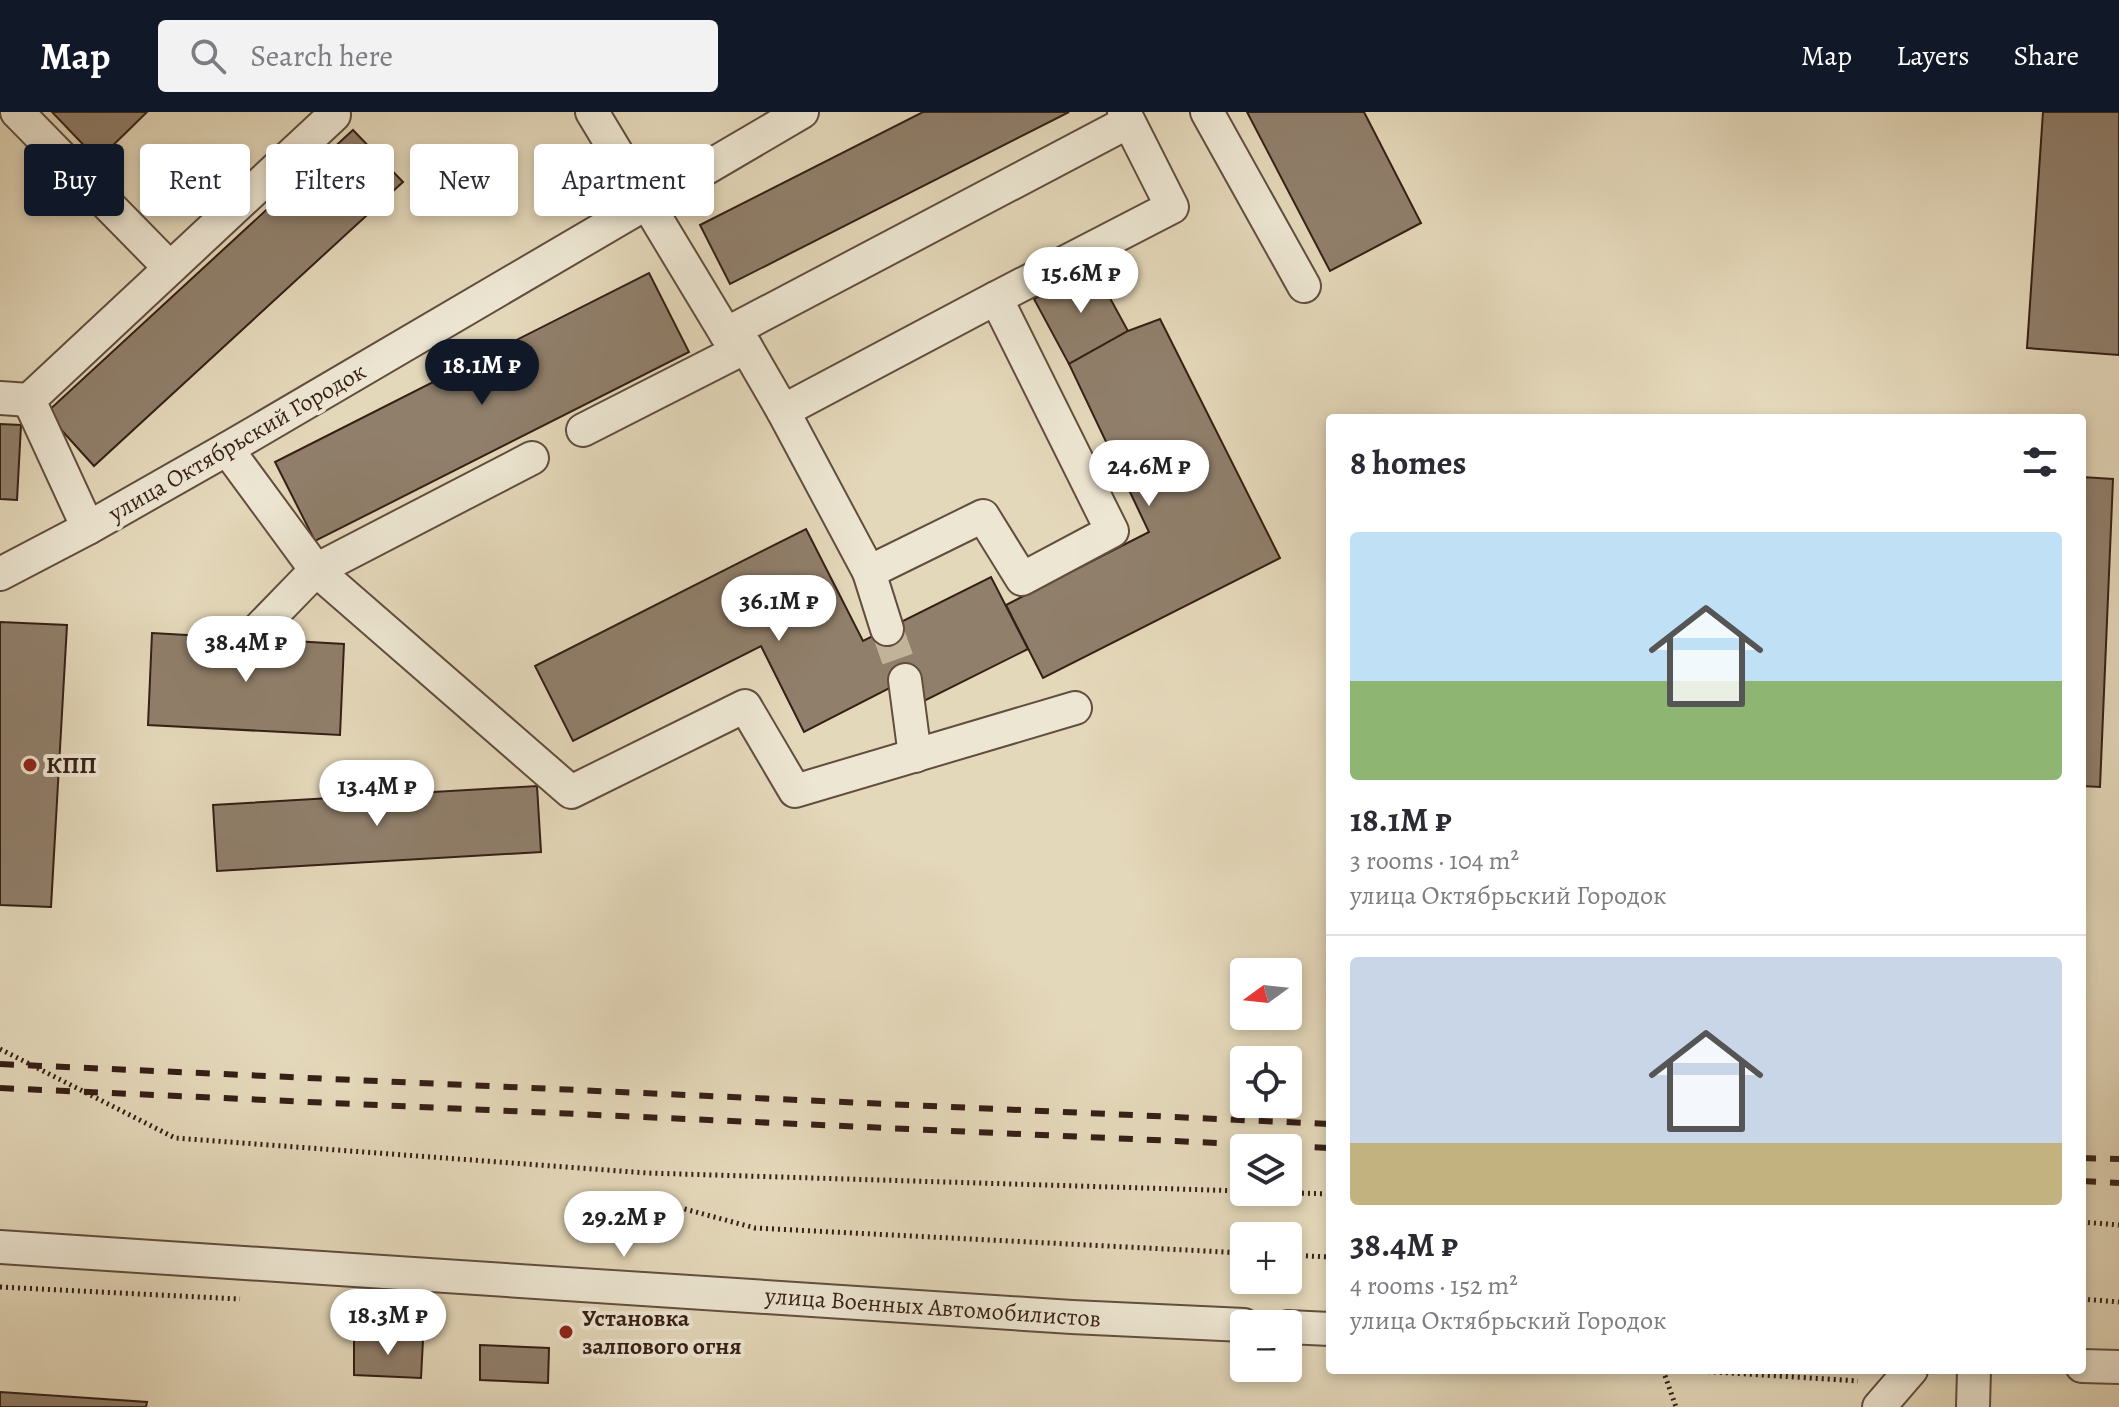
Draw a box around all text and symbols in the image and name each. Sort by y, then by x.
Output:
search box [158,20,718,92]
text: Map [40,30,110,82]
icon: search [186,34,230,78]
text: Search here [250,36,393,76]
text: Map [1801,37,1852,75]
text: Layers [1896,37,1969,75]
text: Share [2013,37,2079,75]
chip: Buy [24,144,124,216]
chip: Rent [140,144,250,216]
chip: Filters [266,144,394,216]
chip: New [410,144,518,216]
chip: Apartment [534,144,714,216]
pin: 15.6M ₽ [1007,247,1155,315]
text: 15.6M ₽ [1041,255,1121,290]
pin: 18.1M ₽ [408,339,556,407]
text: 18.1M ₽ [443,347,521,382]
street label: улица Октябрьский Городок [102,355,372,529]
text: 8 homes [1350,439,1466,486]
pin: 24.6M ₽ [1075,440,1223,508]
icon: filters [2018,440,2062,484]
text: 24.6M ₽ [1107,448,1191,483]
pin: 36.1M ₽ [705,575,853,643]
text: 36.1M ₽ [739,583,819,618]
icon: home [1634,584,1778,728]
pin: 38.4M ₽ [172,616,320,684]
text: 38.4M ₽ [205,624,287,659]
place label: КПП [46,749,97,781]
marker: КПП [21,756,39,774]
pin: 13.4M ₽ [303,760,451,828]
text: 13.4M ₽ [337,768,417,803]
text: 18.1M ₽ [1350,796,1452,843]
text: 3 rooms · 104 m² [1350,843,1519,878]
text: улица Октябрьский Городок [1350,878,1667,913]
north arrow [1230,958,1302,1030]
map controls [1230,958,1302,1382]
icon: home [1634,1009,1778,1153]
button: locate [1230,1046,1302,1118]
button: layers [1230,1134,1302,1206]
pin: 29.2M ₽ [550,1191,698,1259]
text: 29.2M ₽ [582,1199,666,1234]
text: 38.4M ₽ [1350,1221,1458,1268]
button: + [1230,1222,1302,1294]
text: 4 rooms · 152 m² [1350,1268,1518,1303]
street label: улица Военных Автомобилистов [763,1279,1102,1335]
pin: 18.3M ₽ [314,1289,462,1357]
text: 18.3M ₽ [348,1297,428,1332]
place label: Установка залпового огня [582,1302,742,1362]
text: улица Октябрьский Городок [1350,1303,1667,1338]
button: − [1230,1310,1302,1382]
marker: Установка залпового огня [557,1323,575,1341]

